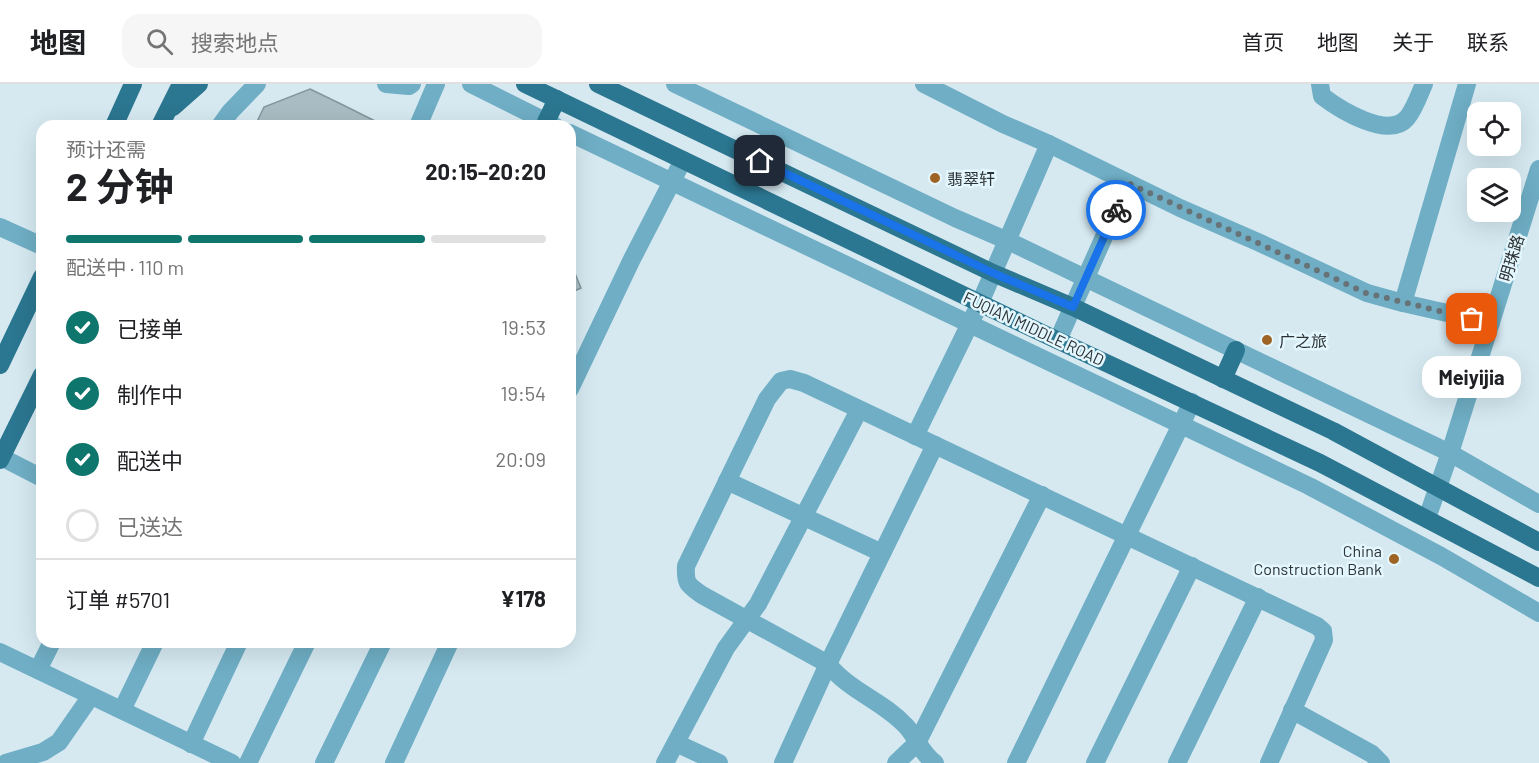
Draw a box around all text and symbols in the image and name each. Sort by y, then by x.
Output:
search box [122,14,542,68]
text: 地图 [30,25,86,59]
icon: search [143,25,176,58]
text: 搜索地点 [191,29,279,55]
text: 首页 [1242,29,1284,54]
text: 地图 [1317,29,1359,54]
text: 关于 [1392,29,1434,54]
text: 联系 [1467,29,1509,54]
map controls [1467,102,1521,222]
button: locate [1467,102,1521,156]
pin [734,135,785,186]
text: 预计还需 [66,137,146,161]
icon: home [743,144,776,177]
text: 20:15–20:20 [425,158,546,184]
text: 2 分钟 [66,162,174,209]
button: layers [1467,168,1521,222]
place label: 翡翠轩 [947,169,995,188]
marker: 翡翠轩 [928,171,942,185]
courier [1086,180,1146,240]
icon: bike [1100,194,1133,227]
street label: 明珠路 [1495,232,1527,284]
text: 配送中 · 110 m [66,255,184,279]
street label: FUQIAN MIDDLE ROAD [961,287,1107,369]
pin [1446,293,1497,344]
icon: bag [1455,302,1488,335]
icon: check [66,311,99,344]
text: 已接单 [117,315,183,341]
text: 19:53 [501,315,546,339]
place label: 广之旅 [1279,331,1327,350]
marker: 广之旅 [1260,333,1274,347]
callout: Meiyijia [1422,355,1522,397]
text: Meiyijia [1438,365,1505,389]
icon: check [66,377,99,410]
text: 制作中 [117,381,183,407]
text: 19:54 [501,381,546,405]
icon: check [66,443,99,476]
text: 配送中 [117,447,183,473]
text: 20:09 [495,447,546,471]
text: 已送达 [117,513,183,539]
place label: China Construction Bank [1254,541,1382,578]
marker: China Construction Bank [1387,552,1401,566]
text: ¥178 [500,585,546,611]
text: 订单 #5701 [66,586,170,612]

